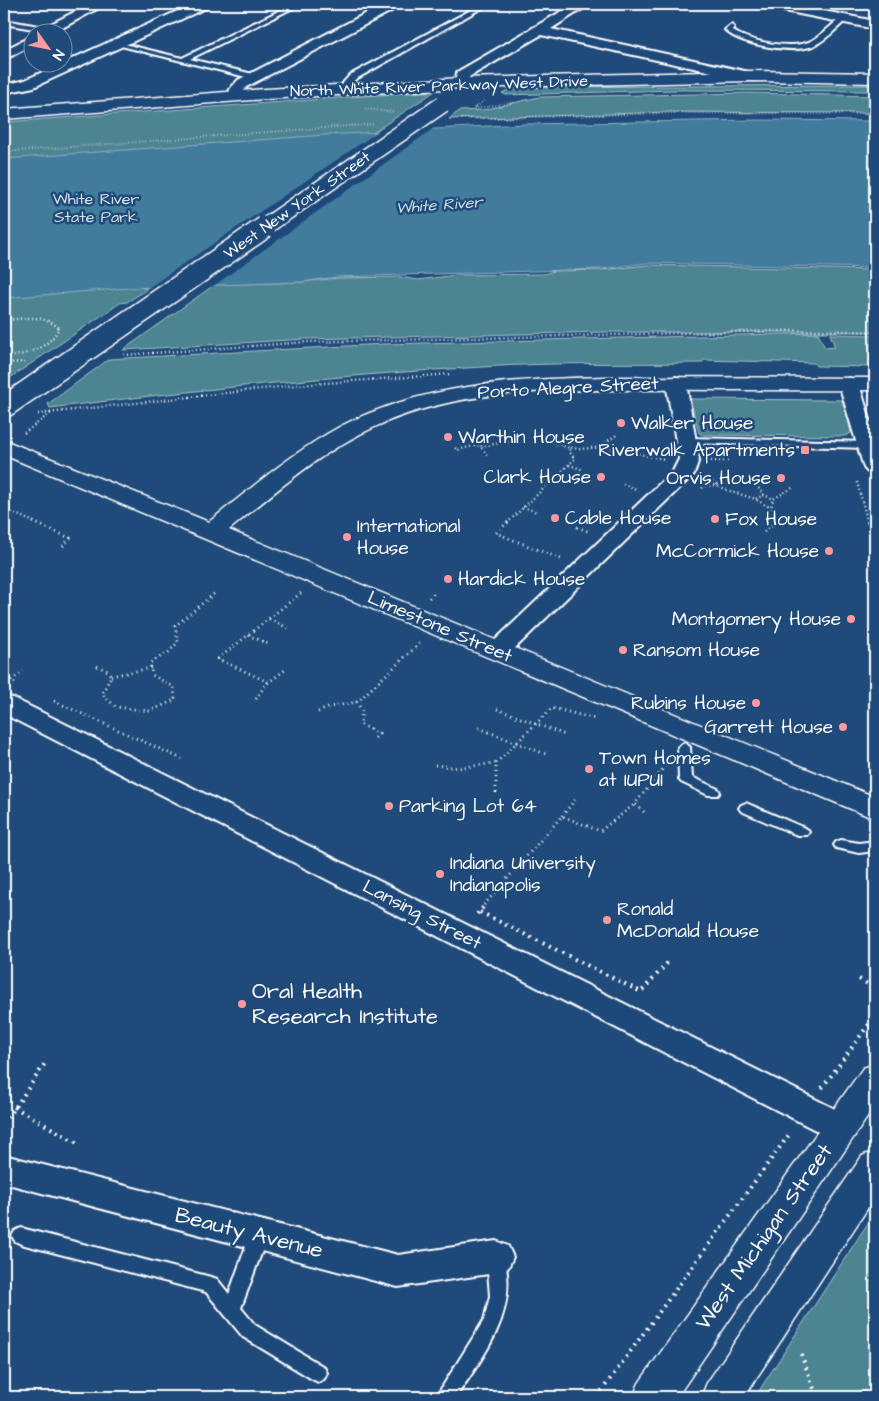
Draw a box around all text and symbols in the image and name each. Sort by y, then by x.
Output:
north arrow [22,22,72,72]
text: N [47,45,69,64]
street label: North White River Parkway West Drive [290,70,589,103]
street label: West New York Street [219,146,375,264]
park label: White River State Park [53,188,139,228]
water label: White River [395,191,485,219]
street label: Porto Alegre Street [477,370,660,407]
place label: Walker House [631,410,753,437]
marker: Walker House [615,417,627,429]
place label: Warthin House [458,424,585,451]
marker: Warthin House [442,431,454,443]
place label: Riverwalk Apartments [598,437,795,464]
marker: Riverwalk Apartments [799,444,811,456]
place label: Clark House [483,464,591,491]
place label: Orvis House [666,465,771,492]
marker: Clark House [595,471,607,483]
marker: Orvis House [775,472,787,484]
place label: Cable House [565,505,671,532]
place label: Fox House [725,506,817,533]
marker: Cable House [549,512,561,524]
place label: International House [357,513,460,562]
marker: Fox House [709,513,721,525]
marker: International House [341,531,353,543]
place label: McCormick House [656,538,819,565]
marker: McCormick House [823,545,835,557]
place label: Hardick House [458,566,585,593]
marker: Hardick House [442,573,454,585]
street label: Limestone Street [363,584,517,670]
place label: Montgomery House [672,606,841,634]
marker: Montgomery House [845,613,857,625]
place label: Ransom House [633,637,760,664]
marker: Ransom House [617,644,629,656]
place label: Rubins House [631,690,746,717]
marker: Rubins House [750,697,762,709]
place label: Garrett House [704,714,833,741]
marker: Garrett House [837,721,849,733]
place label: Town Homes at IUPUI [599,745,711,794]
marker: Town Homes at IUPUI [583,763,595,775]
place label: Parking Lot 64 [399,793,537,821]
marker: Parking Lot 64 [383,800,395,812]
place label: Indiana University Indianapolis [450,850,596,899]
marker: Indiana University Indianapolis [434,868,446,880]
street label: Lansing Street [357,873,486,958]
place label: Ronald McDonald House [617,896,759,945]
marker: Ronald McDonald House [601,914,613,926]
place label: Oral Health Research Institute [252,976,438,1032]
marker: Oral Health Research Institute [236,998,248,1010]
street label: West Michigan Street [688,1137,841,1337]
street label: Beauty Avenue [172,1200,326,1267]

